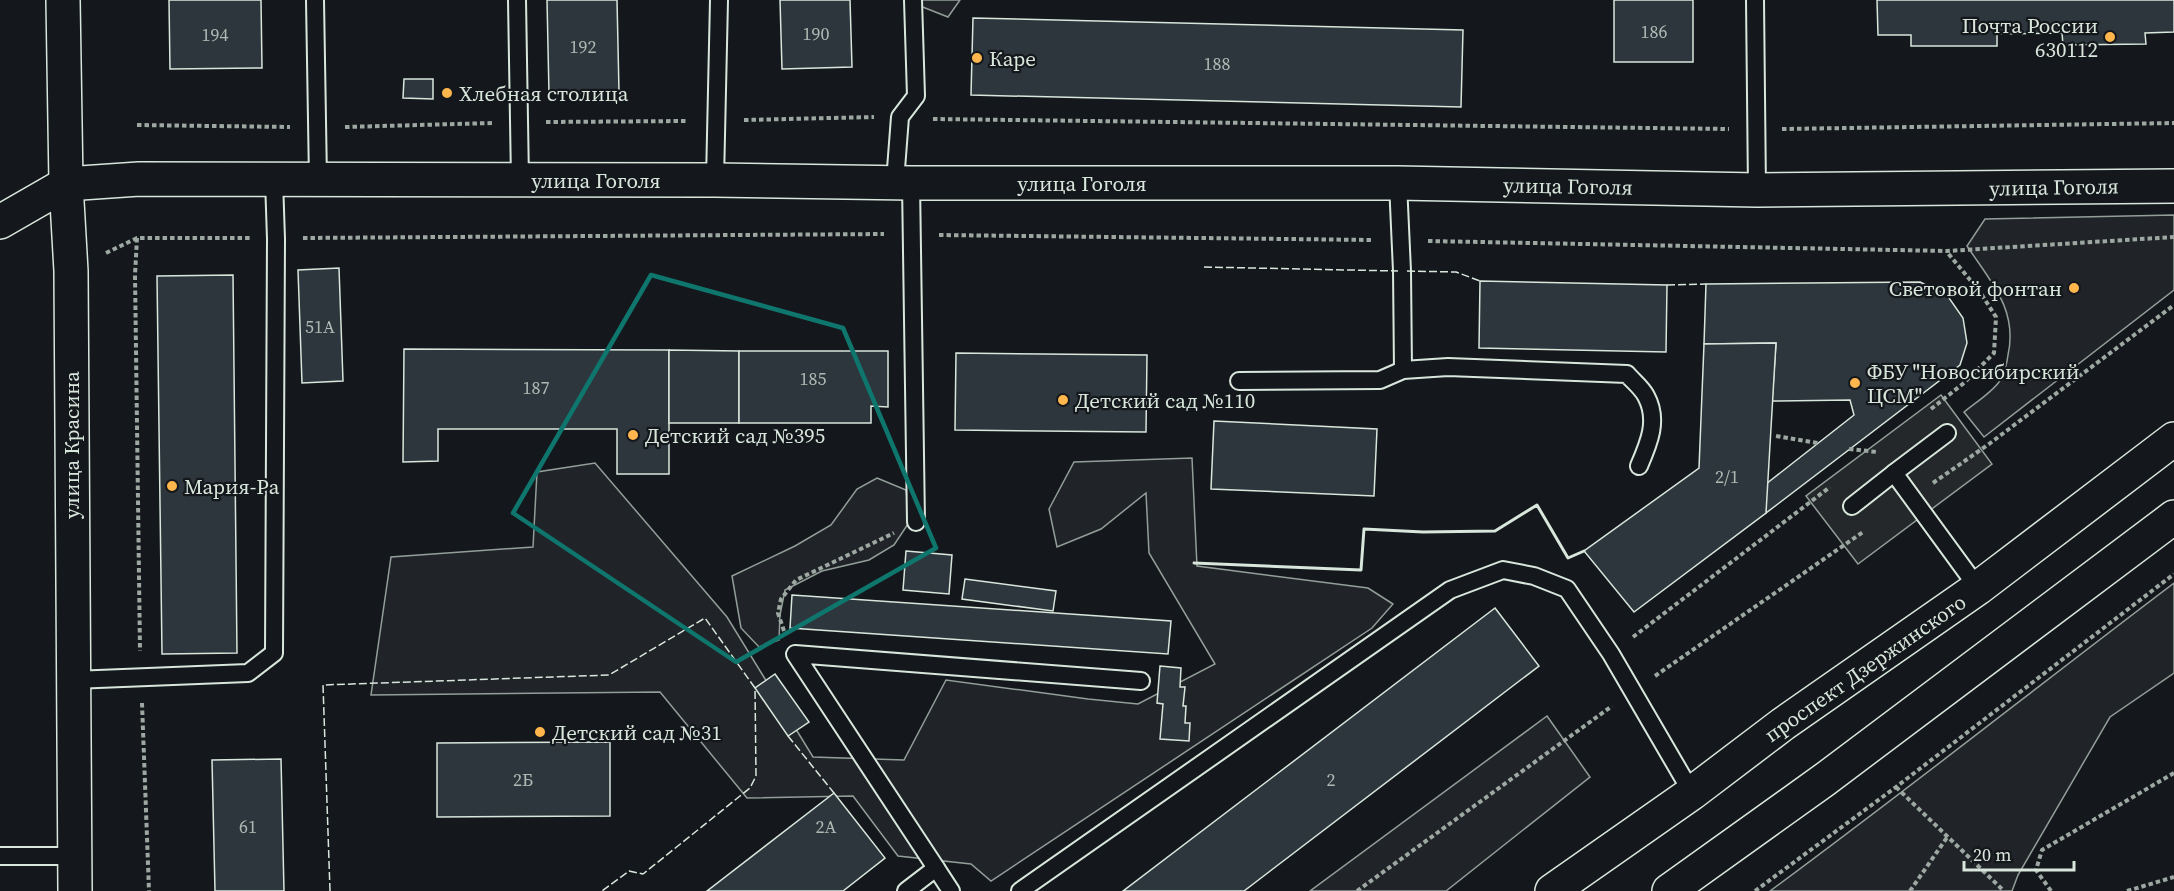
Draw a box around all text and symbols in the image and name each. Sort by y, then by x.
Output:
place label: Почта России 630112 [1962,11,2098,64]
house number: 186 [1641,19,1668,44]
house number: 190 [803,21,830,46]
house number: 194 [202,22,229,47]
marker: Почта России 630112 [2103,30,2117,44]
house number: 192 [570,34,597,59]
place label: Каре [989,44,1036,73]
marker: Каре [970,51,984,65]
house number: 188 [1204,51,1231,76]
place label: Хлебная столица [459,79,629,108]
marker: Хлебная столица [440,86,454,100]
street label: улица Гоголя [531,166,661,195]
street label: улица Гоголя [1017,169,1147,198]
street label: улица Гоголя [1503,170,1633,202]
street label: улица Гоголя [1989,171,2119,203]
place label: Световой фонтан [1889,274,2062,303]
marker: Световой фонтан [2067,281,2081,295]
house number: 51А [305,314,335,339]
place label: ФБУ "Новосибирский ЦСМ" [1867,357,2080,410]
house number: 185 [800,366,827,391]
street label: улица Красина [57,371,86,519]
house number: 187 [523,375,550,400]
marker: ФБУ "Новосибирский ЦСМ" [1848,376,1862,390]
place label: Детский сад №110 [1075,386,1255,415]
marker: Детский сад №110 [1056,393,1070,407]
place label: Детский сад №395 [645,421,825,450]
marker: Детский сад №395 [626,428,640,442]
house number: 2/1 [1715,464,1739,489]
place label: Мария-Ра [184,472,280,501]
marker: Мария-Ра [165,479,179,493]
street label: проспект Дзержинского [1758,587,1972,749]
place label: Детский сад №31 [552,718,722,747]
marker: Детский сад №31 [533,725,547,739]
house number: 2Б [513,767,533,792]
house number: 2 [1327,767,1336,792]
house number: 61 [239,814,257,839]
house number: 2А [816,814,837,839]
scale bar [1964,834,2074,872]
text: 20 m [1973,842,2011,867]

